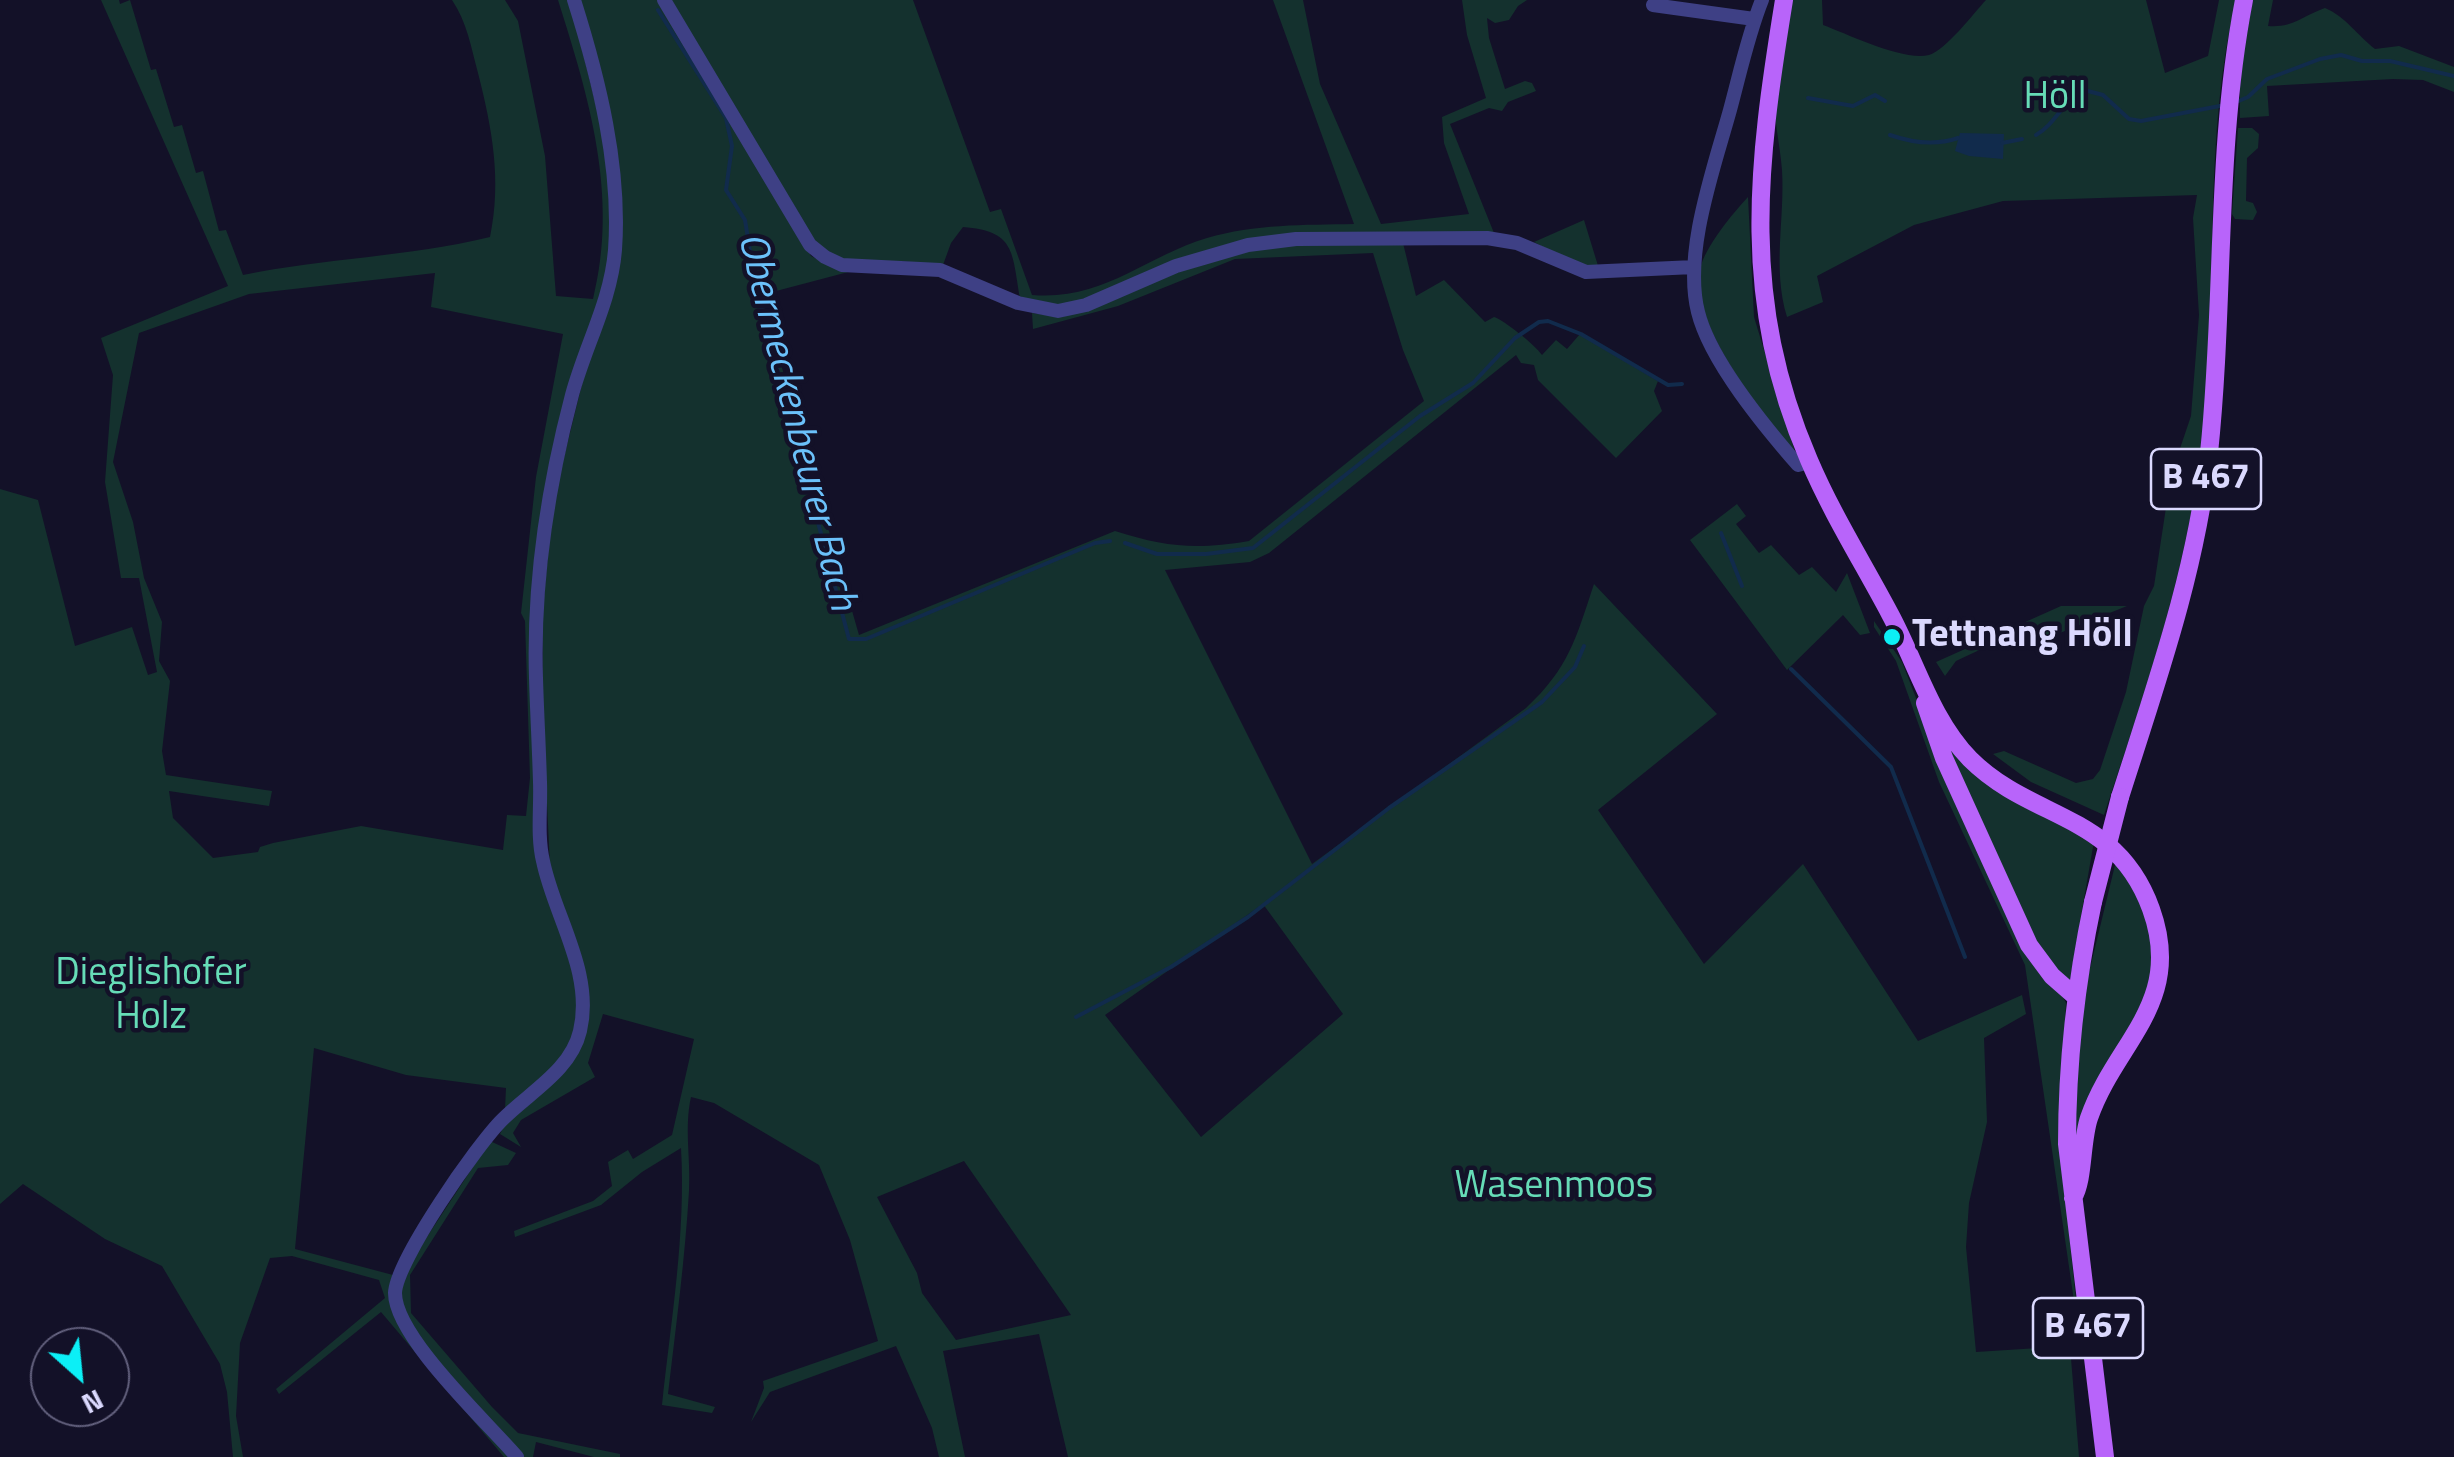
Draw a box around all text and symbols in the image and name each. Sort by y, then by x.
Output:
park label: Höll [2023,76,2087,122]
water label: Obermeckenbeurer Bach [725,228,865,616]
road number: B 467 [2151,449,2261,509]
place label: Tettnang Höll [1912,614,2133,660]
marker: Tettnang Höll [1881,626,1903,648]
park label: Dieglishofer Holz [55,952,247,1042]
park label: Wasenmoos [1455,1165,1653,1211]
road number: B 467 [2033,1298,2143,1358]
north arrow [30,1327,130,1427]
text: N [75,1379,111,1426]

